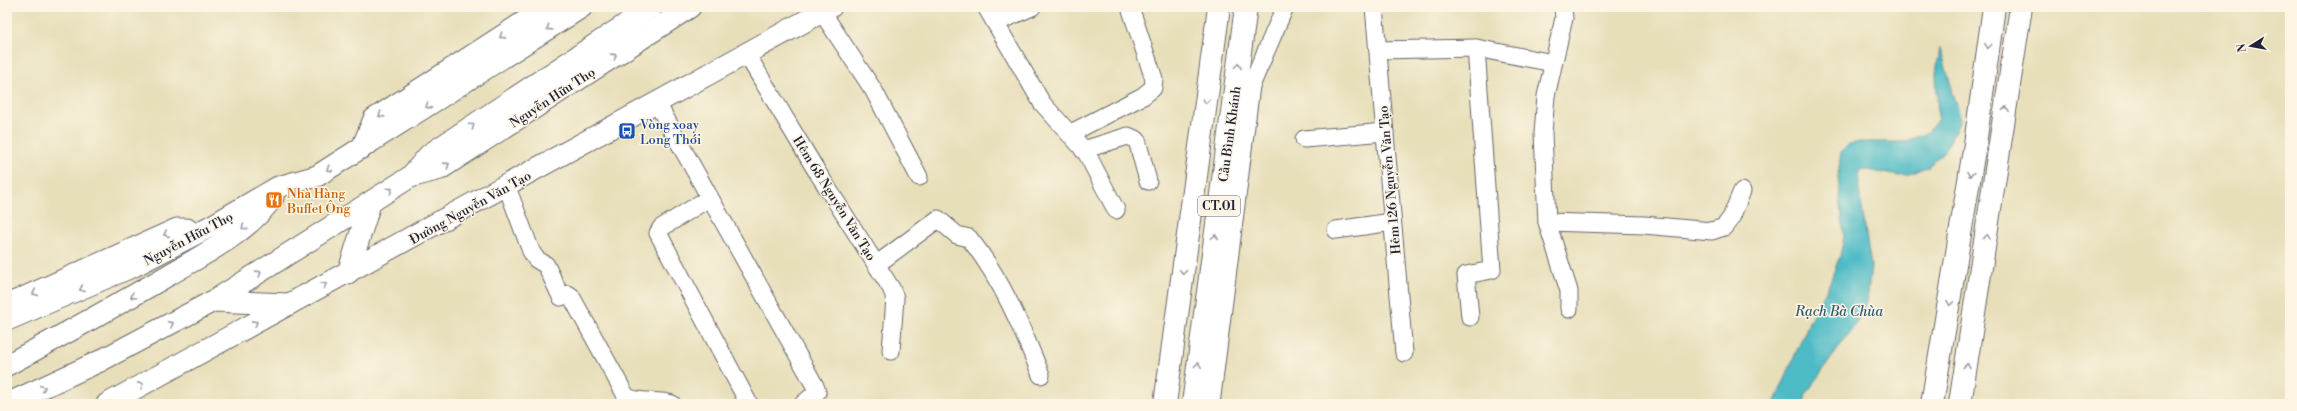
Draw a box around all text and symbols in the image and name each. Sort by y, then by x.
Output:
one-way arrow [546,23,553,31]
north arrow [2231,26,2271,66]
one-way arrow [499,31,506,39]
text: N [2234,42,2250,53]
one-way arrow [1984,43,1993,49]
one-way arrow [610,53,617,61]
one-way arrow [1233,63,1242,69]
street label: Nguyễn Hữu Thọ [507,64,598,131]
street label: Cầu Bình Khánh [1215,85,1245,183]
one-way arrow [1202,98,1211,104]
one-way arrow [425,101,432,109]
street label: Hẻm 126 Nguyễn Văn Tạo [1376,105,1404,255]
one-way arrow [2001,105,2010,112]
one-way arrow [379,110,386,117]
place label: Vòng xoay Long Thới [639,117,701,148]
bus stop icon: Vòng xoay Long Thới [617,121,637,141]
one-way arrow [468,123,475,131]
street label: Hẻm 68 Nguyễn Văn Tạo [789,133,879,264]
one-way arrow [442,163,449,170]
one-way arrow [326,164,333,171]
street label: Đường Nguyễn Văn Tạo [407,168,534,248]
one-way arrow [1966,171,1975,177]
place label: Nhà Hàng Buffet Ông [286,186,350,217]
one-way arrow [386,187,393,195]
restaurant icon: Nhà Hàng Buffet Ông [264,190,284,210]
road number: CT.01 [1198,196,1240,216]
street label: Nguyễn Hữu Thọ [141,209,236,269]
one-way arrow [241,223,248,230]
one-way arrow [163,229,171,237]
one-way arrow [1210,233,1219,240]
one-way arrow [1982,234,1991,240]
one-way arrow [1179,269,1188,275]
one-way arrow [255,270,262,278]
one-way arrow [320,283,327,290]
one-way arrow [78,284,85,292]
one-way arrow [31,288,38,296]
one-way arrow [130,291,137,298]
one-way arrow [1946,300,1955,306]
water label: Rạch Bà Chùa [1794,303,1883,321]
one-way arrow [251,320,258,328]
one-way arrow [167,321,174,328]
one-way arrow [1193,362,1202,368]
one-way arrow [1962,363,1971,369]
one-way arrow [137,383,144,390]
one-way arrow [38,385,46,393]

